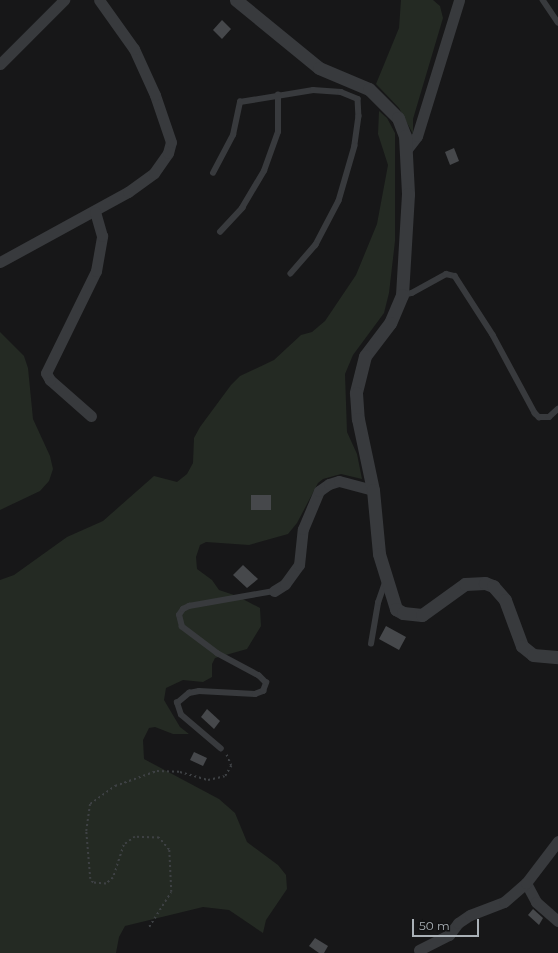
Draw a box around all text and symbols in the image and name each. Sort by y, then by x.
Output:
scale bar [414,911,481,937]
text: 50 m [419,918,450,933]

